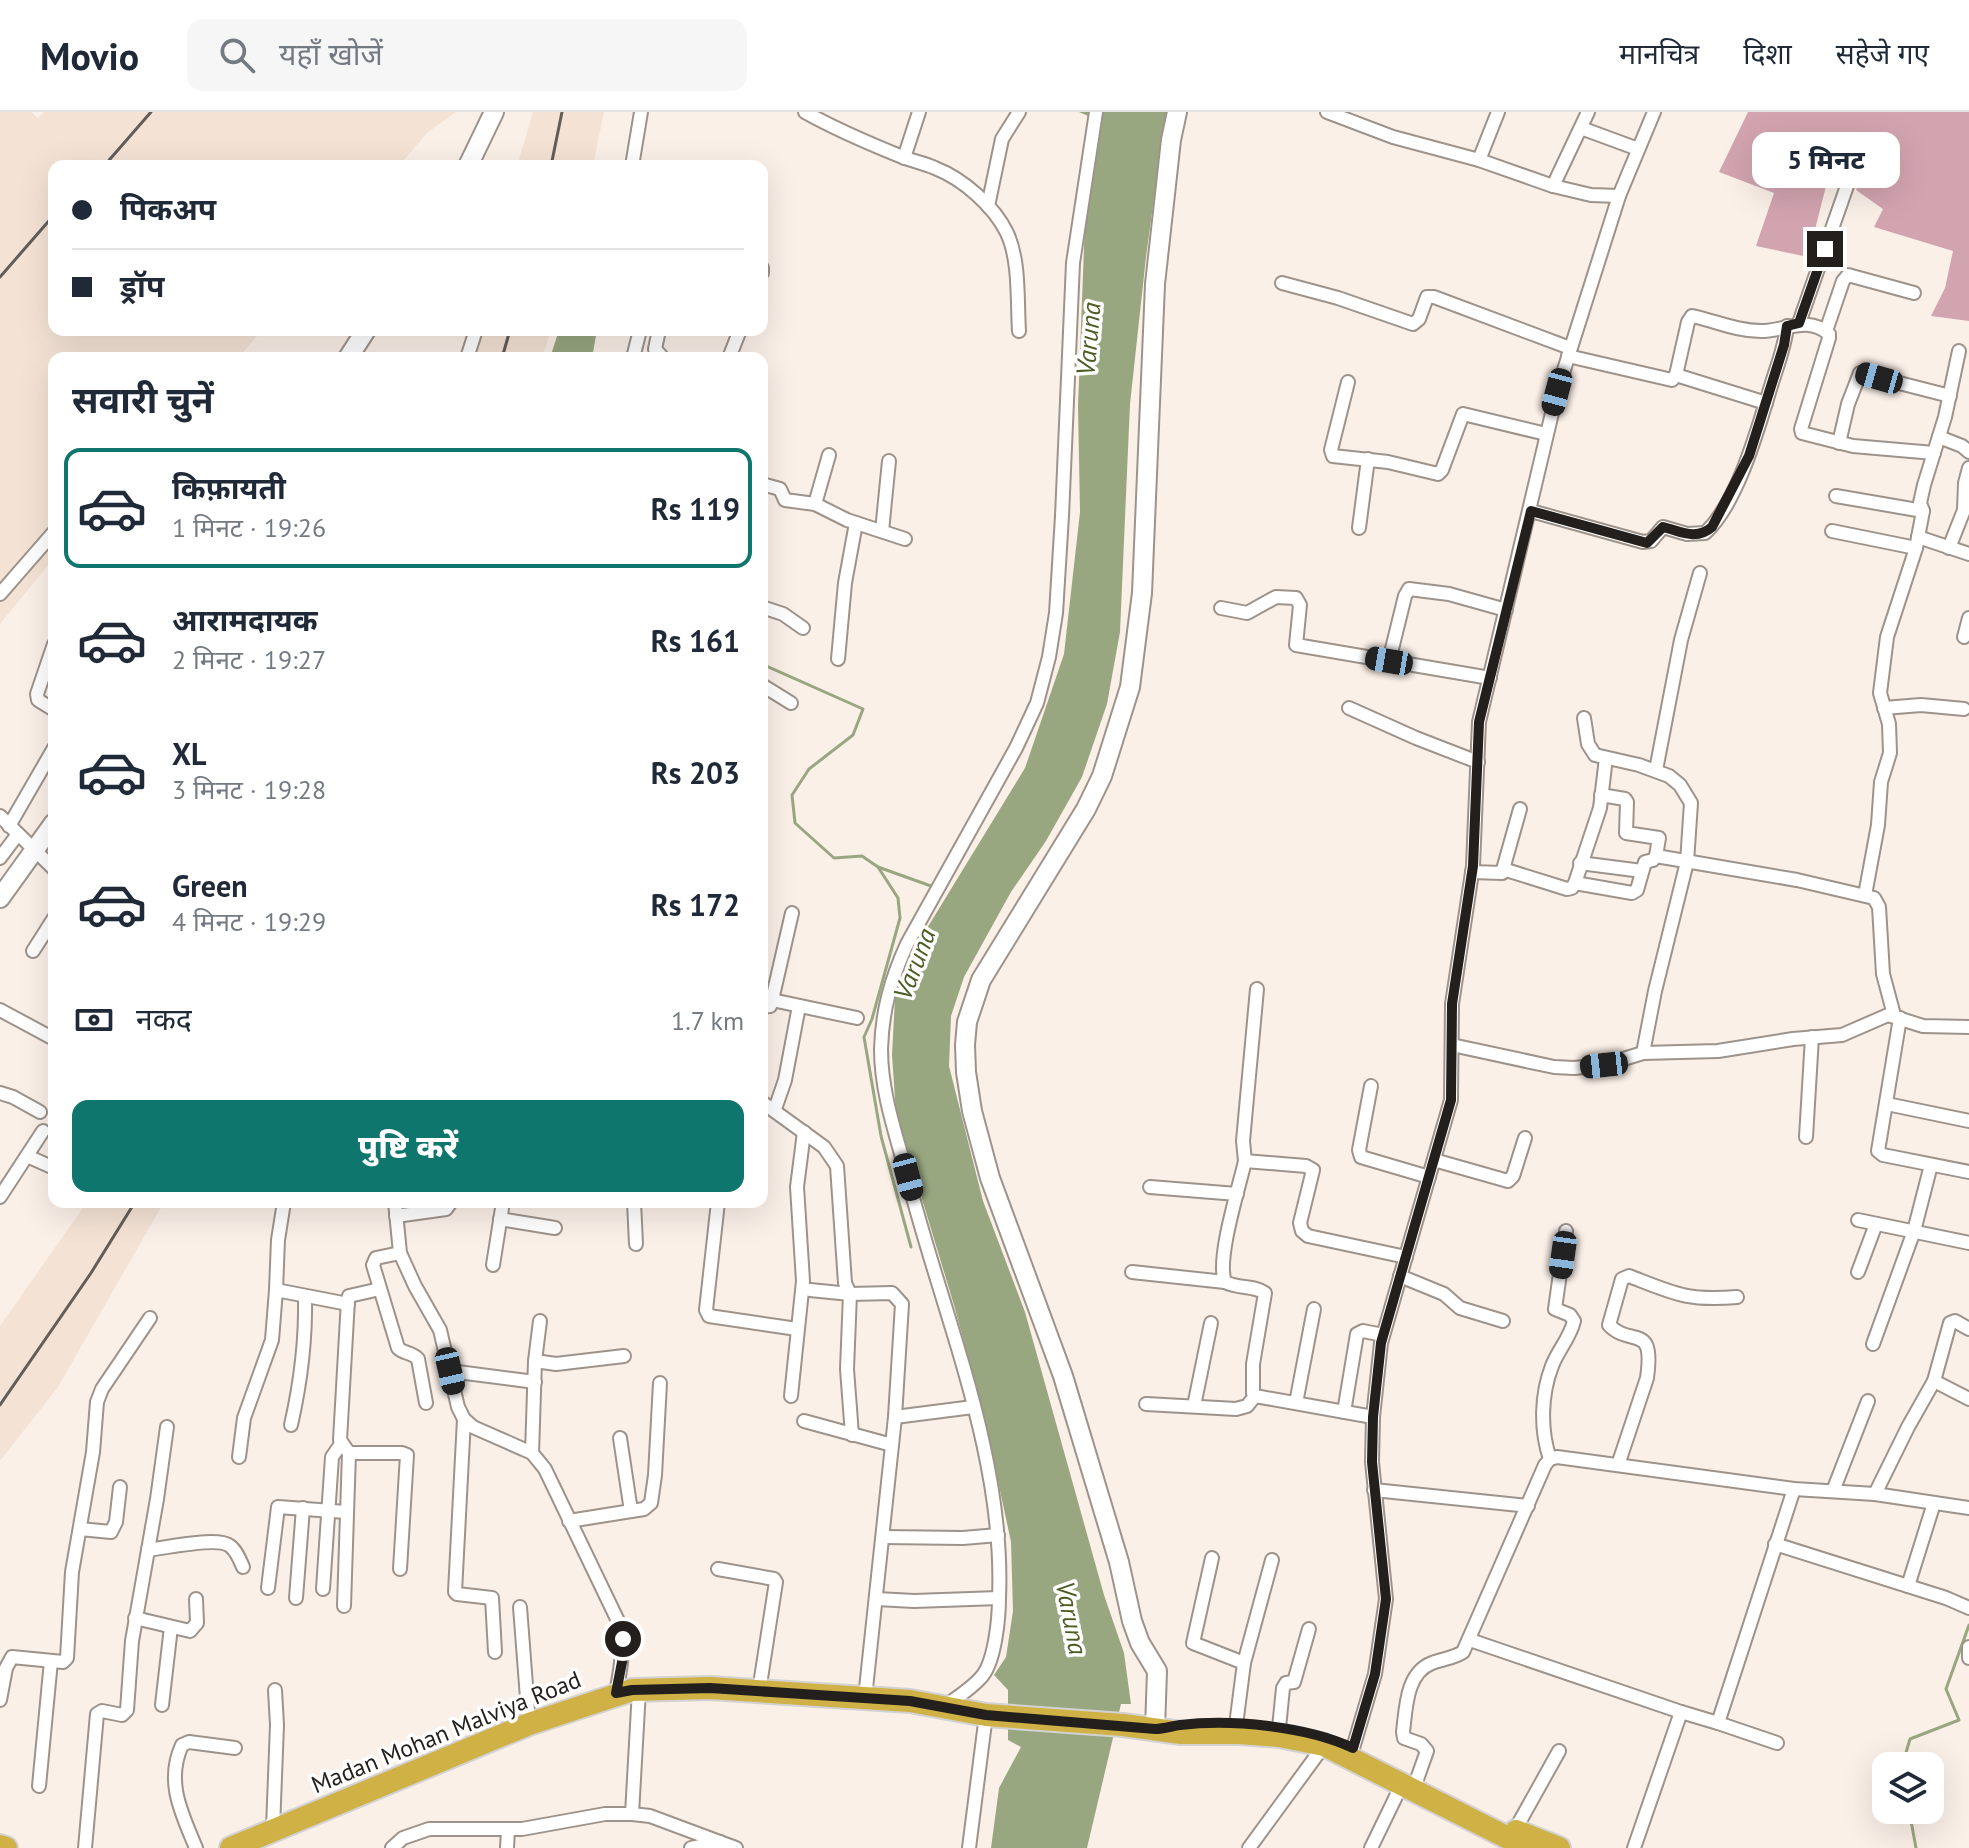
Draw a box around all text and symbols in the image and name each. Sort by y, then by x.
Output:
search box [187,19,747,91]
text: Movio [40,31,139,80]
icon: search [215,33,259,77]
text: यहाँ खोजें [279,34,383,73]
text: मानचित्र [1619,35,1699,72]
text: दिशा [1743,35,1792,72]
text: सहेजे गए [1836,35,1929,72]
callout: 5 मिनट [1751,133,1899,189]
text: 5 मिनट [1787,143,1865,176]
text: पिकअप [120,189,216,228]
route end [1807,231,1843,267]
text: ड्रॉप [120,266,164,305]
water label: Varuna [1068,300,1108,377]
car [1853,360,1905,396]
car [1539,366,1575,418]
text: सवारी चुनें [72,376,214,423]
text: किफ़ायती [172,468,286,507]
icon: car [76,472,148,544]
text: Rs 119 [651,489,740,528]
text: 1 मिनट · 19:26 [172,511,326,544]
text: आरामदायक [172,600,318,639]
icon: car [76,604,148,676]
text: Rs 161 [651,621,740,660]
text: 2 मिनट · 19:27 [172,643,326,676]
car [1363,645,1415,677]
text: XL [172,734,206,773]
icon: car [76,736,148,808]
text: Rs 203 [651,753,740,792]
text: 3 मिनट · 19:28 [172,773,326,806]
text: Green [172,866,247,905]
icon: car [76,868,148,940]
text: Rs 172 [651,885,740,924]
text: 4 मिनट · 19:29 [172,905,326,938]
water label: Varuna [885,923,943,1004]
icon: cash [72,998,116,1042]
text: नकद [136,999,192,1038]
text: 1.7 km [671,1004,744,1037]
car [1579,1051,1629,1079]
button: पुष्टि करें [72,1100,744,1192]
car [890,1151,926,1203]
car [1548,1230,1578,1280]
car [433,1345,467,1397]
water label: Varuna [1049,1579,1095,1658]
route start [605,1621,641,1657]
street label: Madan Mohan Malviya Road [307,1664,585,1800]
map controls [1872,1752,1944,1824]
button: layers [1872,1752,1944,1824]

